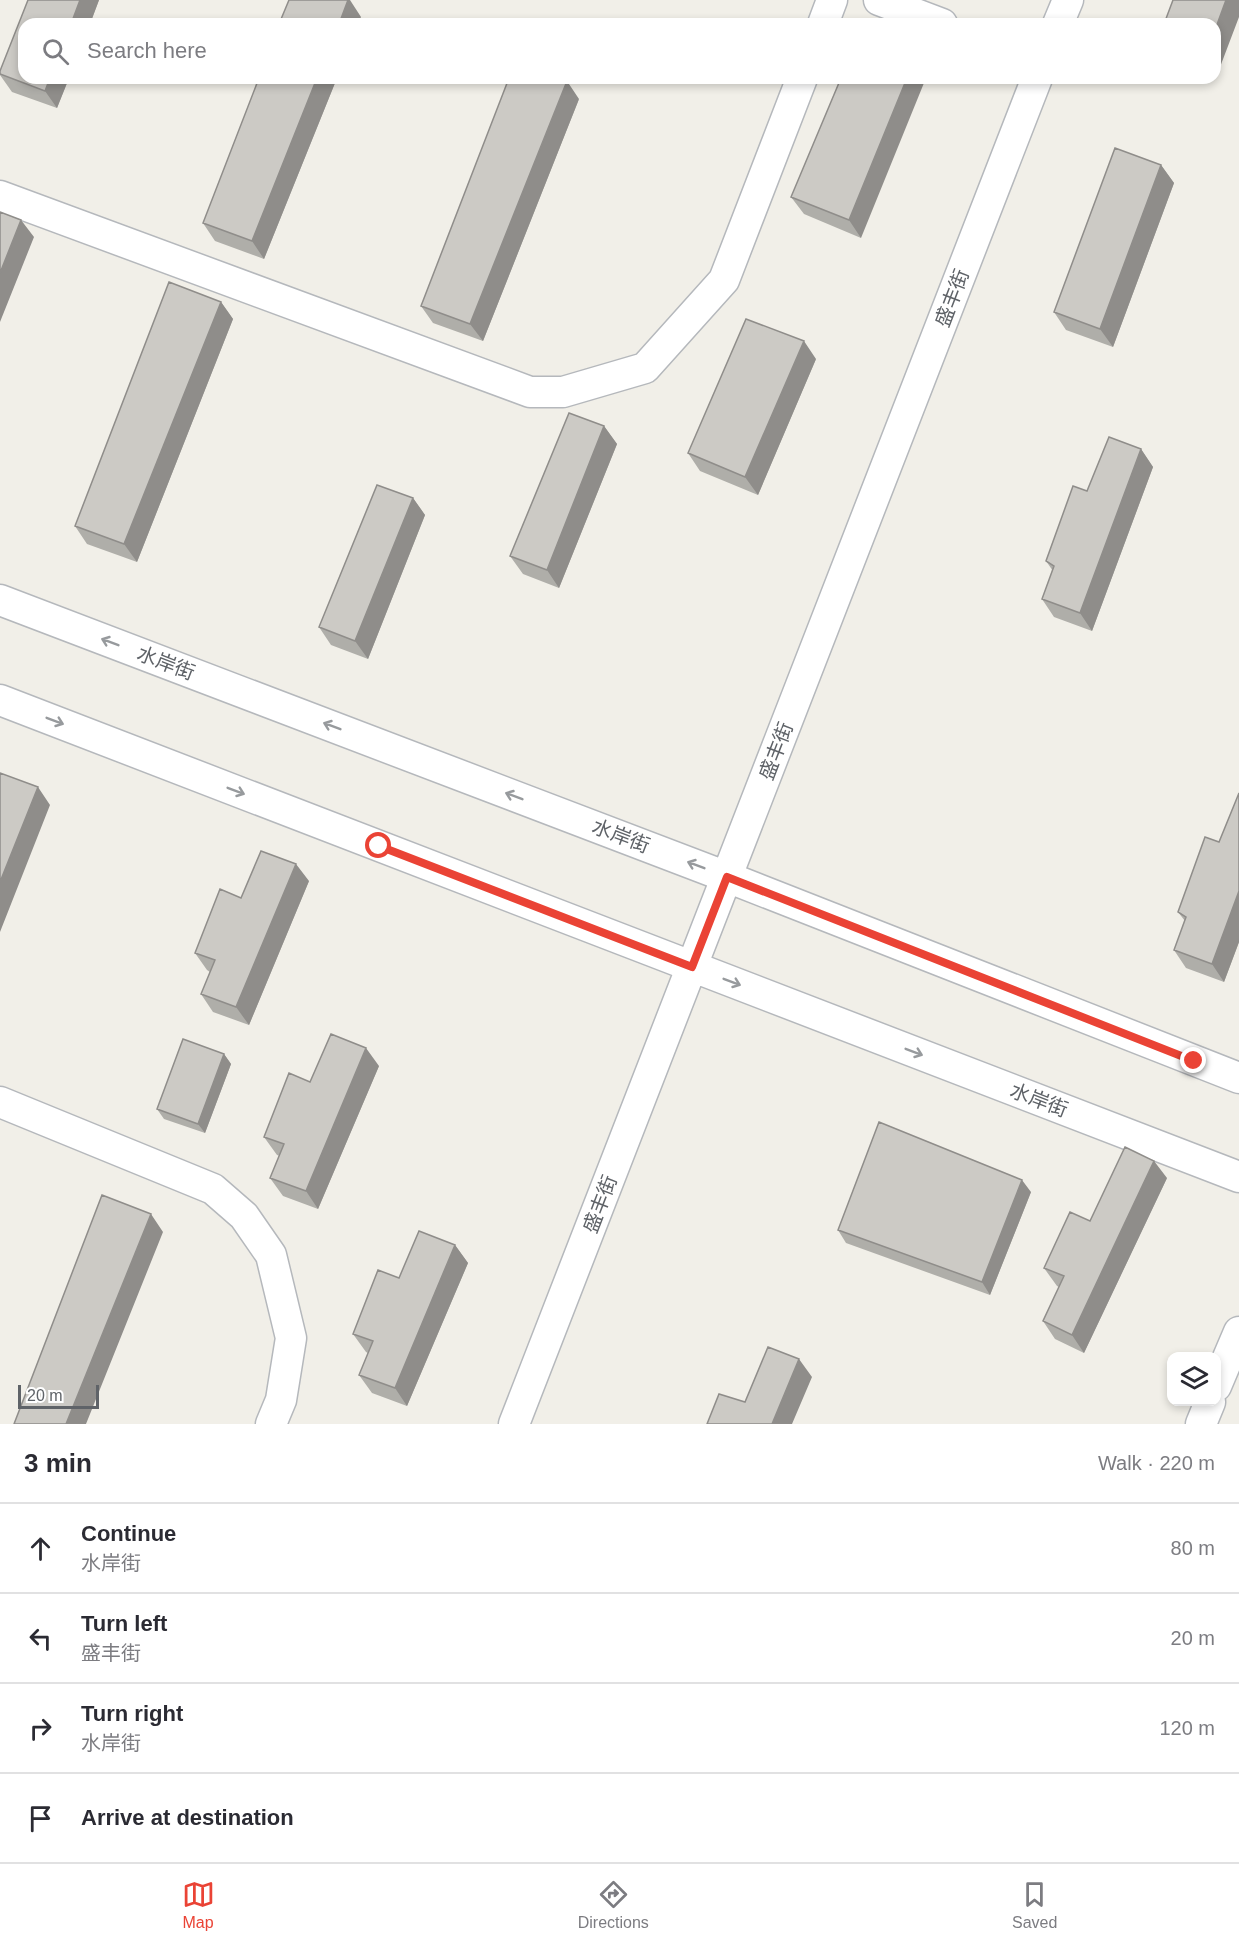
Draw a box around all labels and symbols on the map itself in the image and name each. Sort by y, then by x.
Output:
street label: 盛丰街 [931,266,973,330]
one-way arrow [101,635,120,646]
street label: 水岸街 [134,642,198,684]
one-way arrow [45,716,63,727]
street label: 盛丰街 [755,719,797,783]
one-way arrow [323,720,341,731]
one-way arrow [227,786,245,797]
one-way arrow [505,789,524,800]
street label: 水岸街 [589,815,653,857]
route start [365,832,391,858]
one-way arrow [687,859,706,870]
one-way arrow [722,978,741,989]
one-way arrow [904,1047,923,1058]
route end [1180,1047,1206,1073]
street label: 水岸街 [1007,1079,1071,1121]
street label: 盛丰街 [579,1172,621,1236]
scale bar [18,1382,99,1410]

